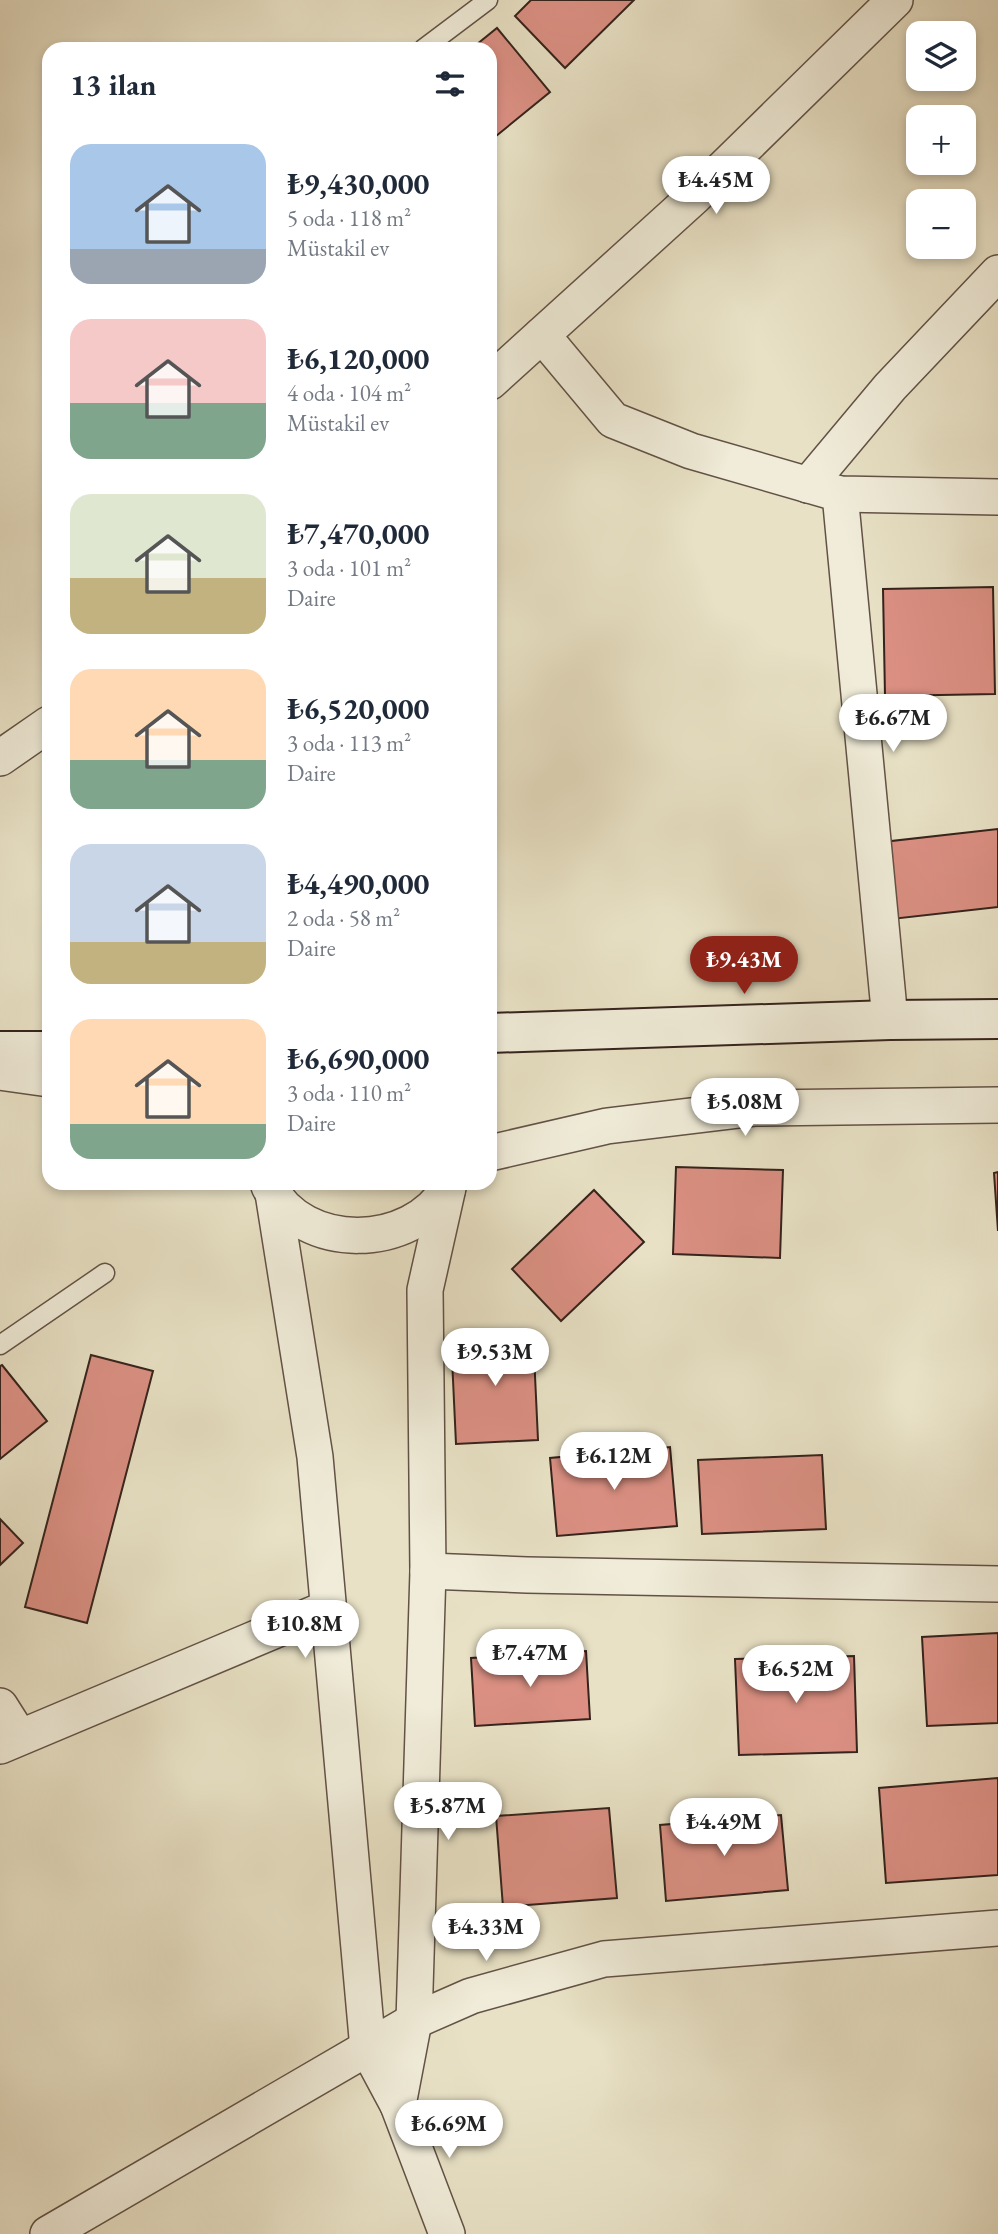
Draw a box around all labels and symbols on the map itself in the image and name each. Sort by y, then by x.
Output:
pin: ₺4.45M [659,156,773,216]
pin: ₺6.67M [836,694,950,754]
pin: ₺9.43M [687,936,801,996]
pin: ₺5.08M [688,1078,802,1138]
pin: ₺9.53M [438,1328,552,1388]
pin: ₺6.12M [557,1432,671,1492]
pin: ₺10.8M [248,1600,362,1660]
pin: ₺7.47M [473,1630,587,1689]
pin: ₺6.52M [739,1646,853,1705]
pin: ₺5.87M [391,1783,505,1842]
pin: ₺4.49M [667,1798,781,1858]
pin: ₺4.33M [429,1904,543,1963]
pin: ₺6.69M [392,2100,506,2160]

